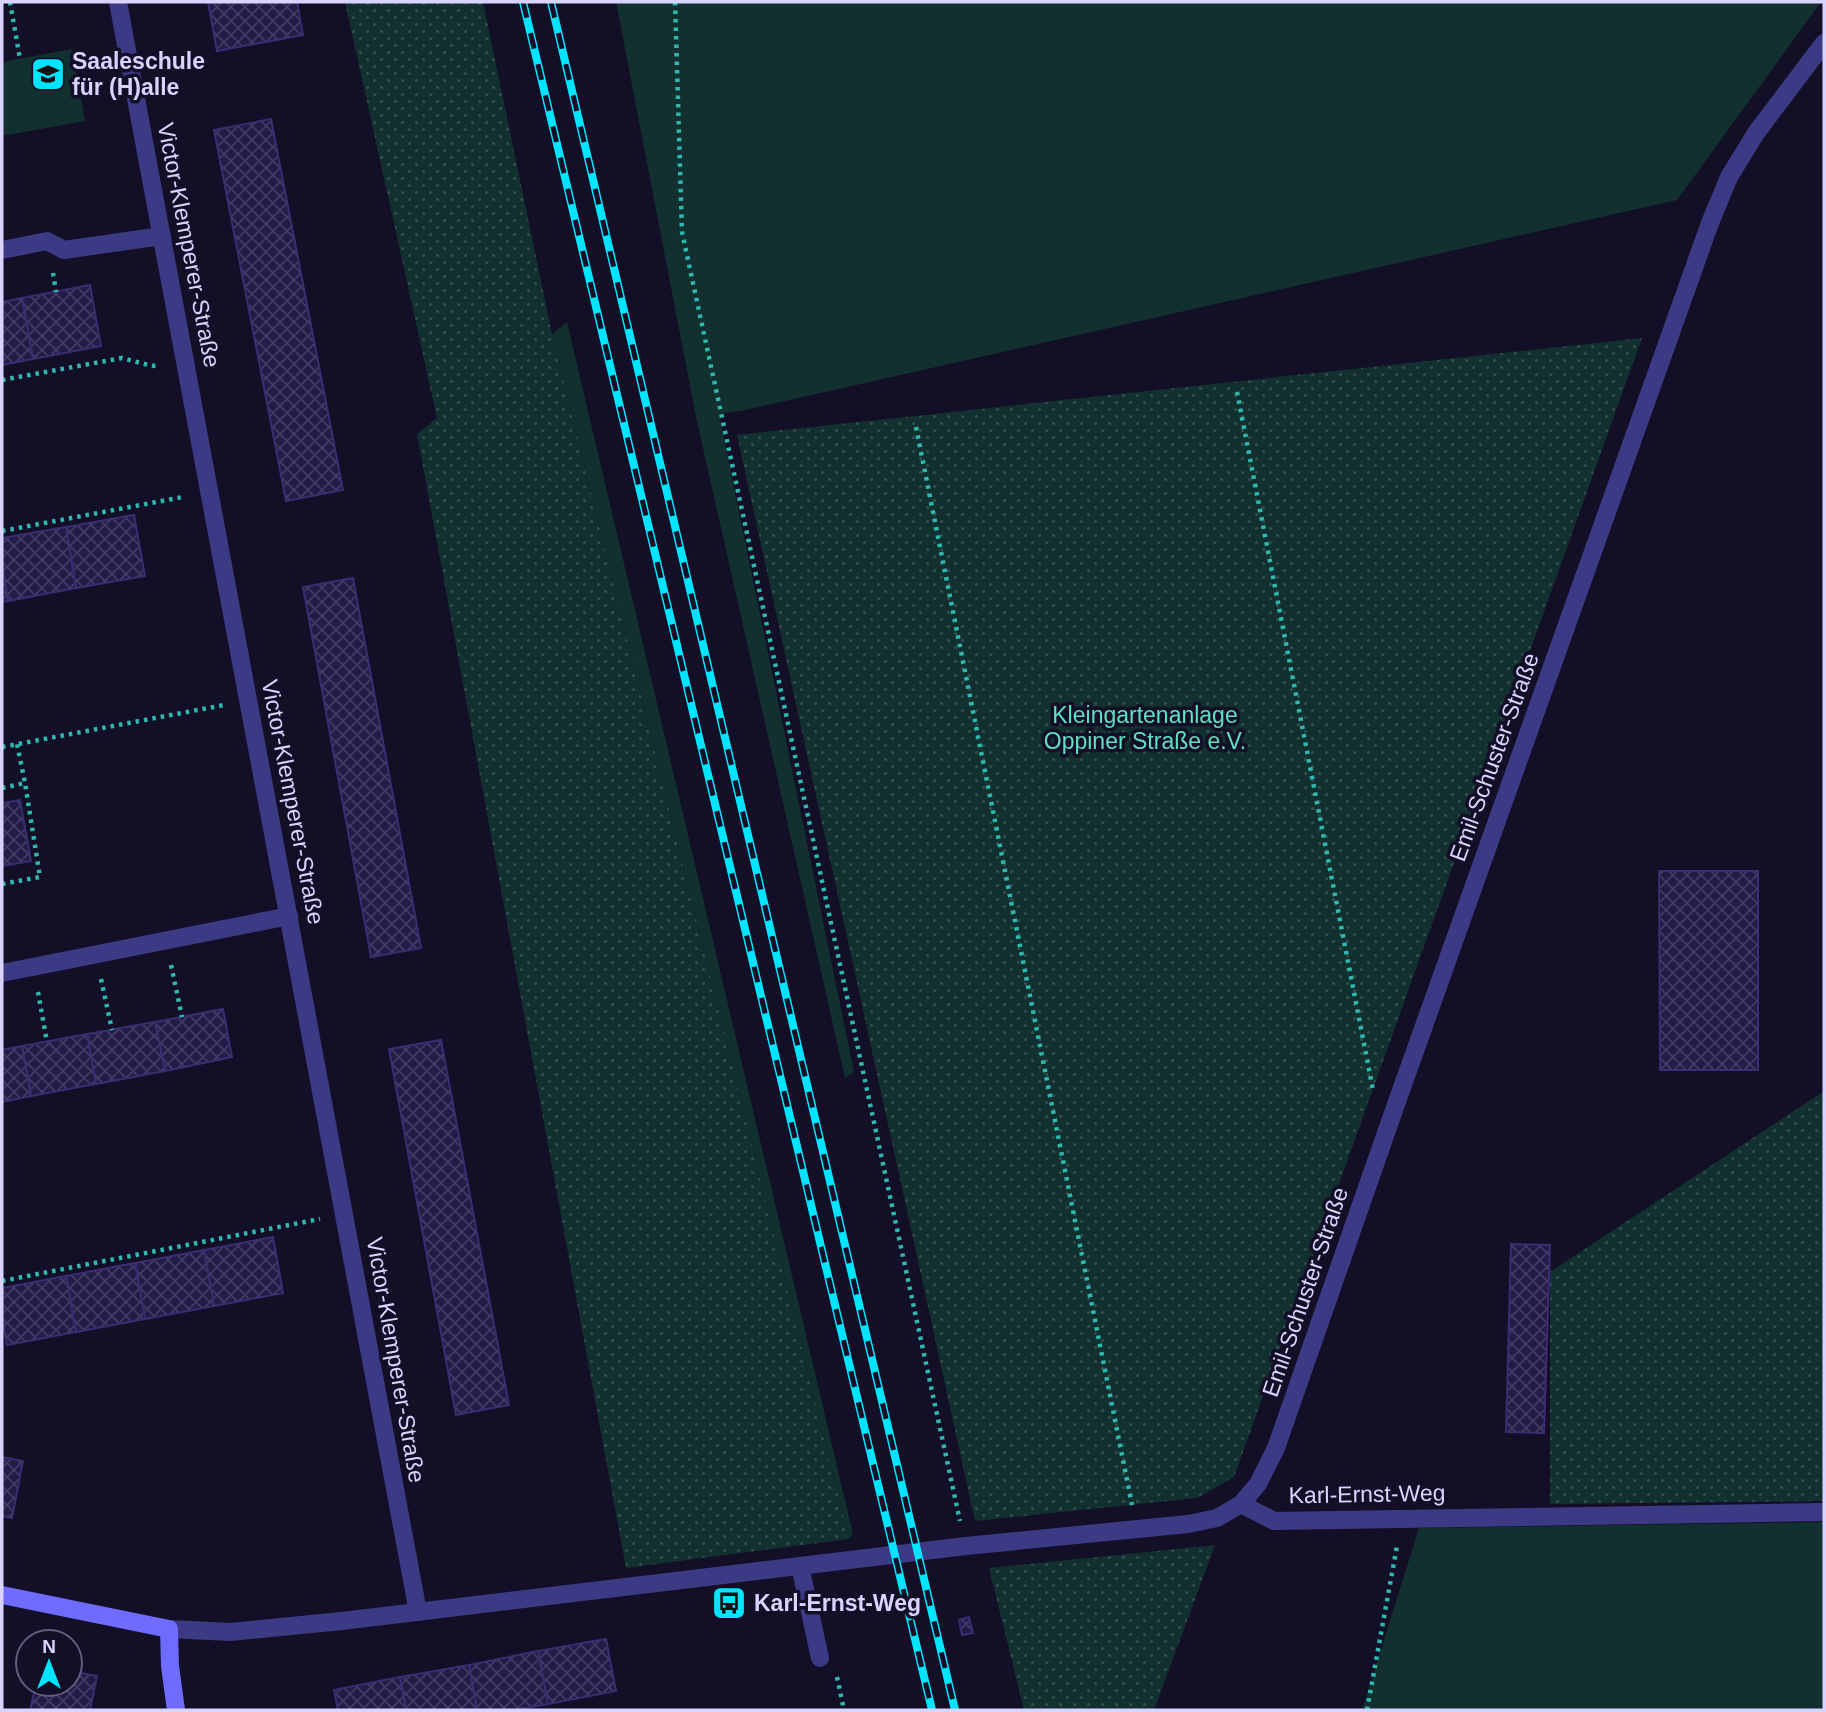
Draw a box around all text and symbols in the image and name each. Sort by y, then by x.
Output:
place label: Saaleschule für (H)alle [72,48,205,100]
school or university icon: Saaleschule für (H)alle [29,55,67,93]
street label: Victor-Klemperer-Straße [153,120,225,370]
street label: Emil-Schuster-Straße [1444,649,1544,865]
street label: Victor-Klemperer-Straße [257,677,329,927]
park label: Kleingartenanlage Oppiner Straße e.V. [1044,702,1246,754]
street label: Emil-Schuster-Straße [1257,1184,1353,1400]
street label: Victor-Klemperer-Straße [362,1235,430,1485]
street label: Karl-Ernst-Weg [1288,1480,1446,1508]
bus stop icon: Karl-Ernst-Weg [710,1584,748,1622]
place label: Karl-Ernst-Weg [754,1590,921,1616]
north arrow [14,1628,84,1698]
text: N [42,1636,56,1657]

